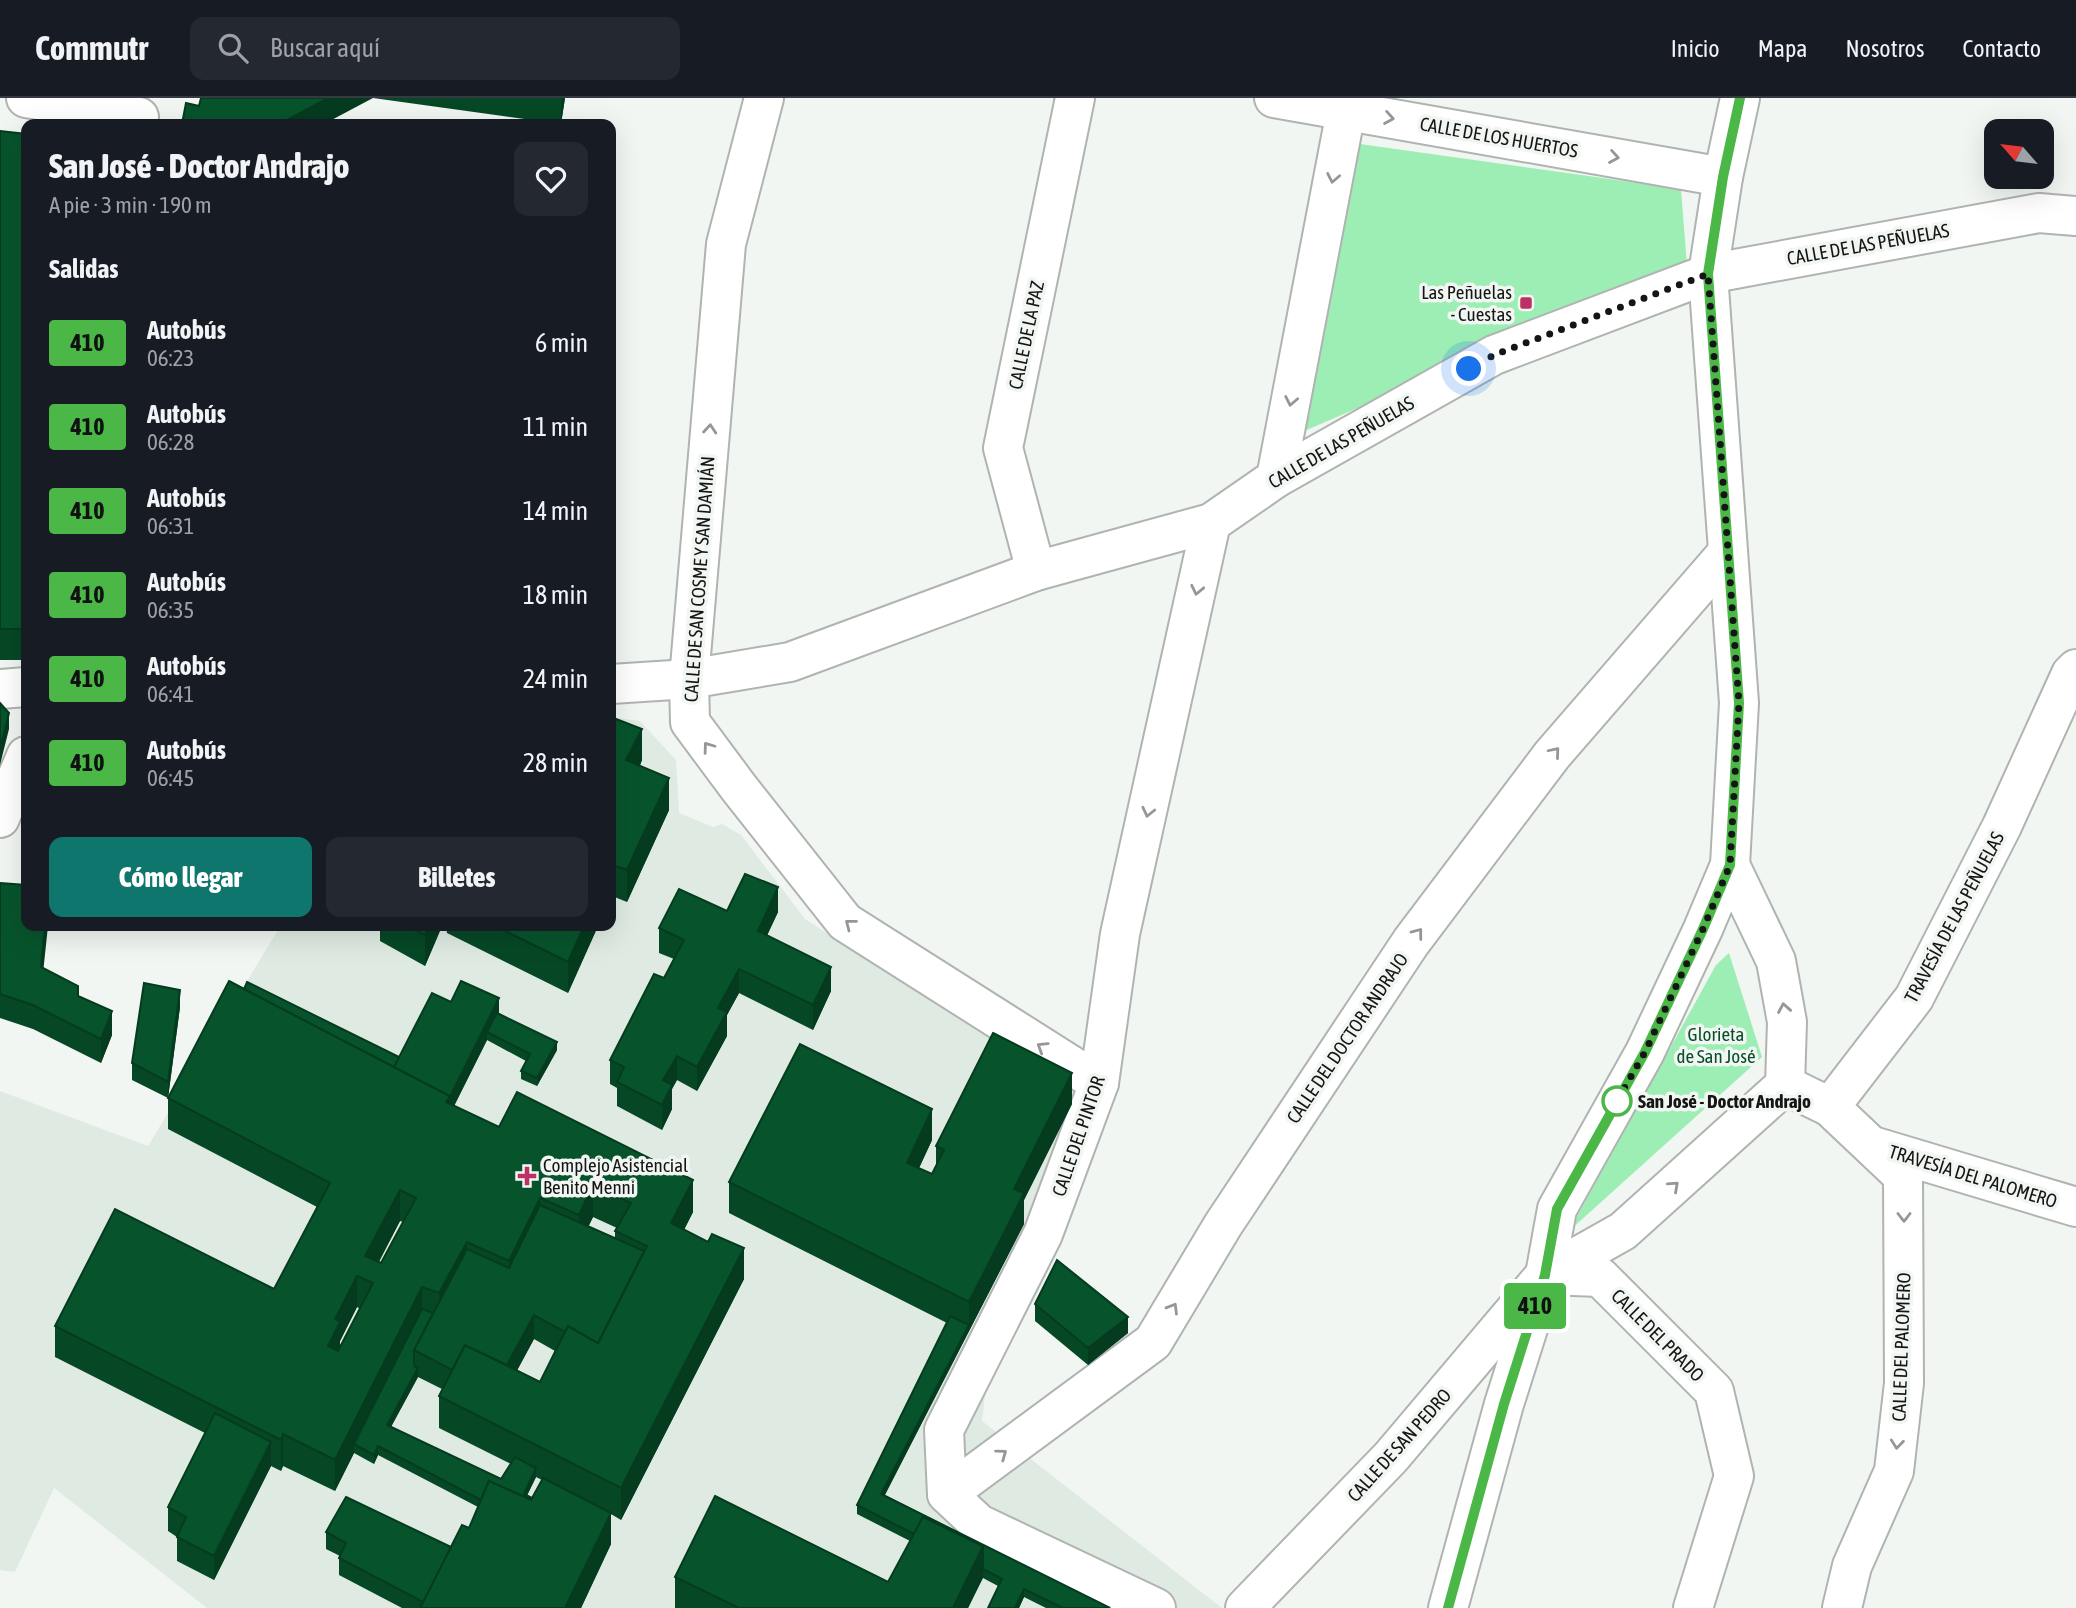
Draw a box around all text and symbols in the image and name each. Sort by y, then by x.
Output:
search box [190,17,680,80]
text: Commutr [35,29,148,67]
icon: search [214,29,252,67]
text: Buscar aquí [270,33,380,63]
text: Inicio [1671,35,1720,62]
text: Mapa [1758,35,1807,62]
text: Nosotros [1845,35,1924,62]
text: Contacto [1962,35,2041,62]
one-way arrow [1384,110,1395,125]
street label: CALLE DE LOS HUERTOS [1418,112,1580,162]
north arrow [1984,119,2054,189]
map controls [1984,119,2054,189]
button: heart [514,142,588,216]
text: San José - Doctor Andrajo [49,147,349,185]
one-way arrow [1607,149,1619,164]
one-way arrow [1326,172,1341,184]
text: A pie · 3 min · 190 m [49,192,212,218]
street label: CALLE DE LAS PEÑUELAS [1785,219,1951,269]
text: Salidas [49,254,118,284]
street label: CALLE DE LA PAZ [1004,278,1048,391]
place label: Las Peñuelas - Cuestas [1421,281,1512,325]
marker: Las Peñuelas - Cuestas [1518,295,1534,311]
text: Autobús [147,315,226,345]
text: 6 min [535,328,588,358]
text: 410 [71,329,104,356]
text: 06:23 [147,345,194,371]
your location [1451,351,1486,386]
street label: CALLE DE LAS PEÑUELAS [1264,391,1418,493]
one-way arrow [1284,395,1299,407]
text: Autobús [147,399,226,429]
text: 11 min [523,412,588,442]
text: 410 [71,413,104,440]
one-way arrow [702,423,717,434]
text: 06:28 [147,429,194,455]
street label: CALLE DE SAN COSME Y SAN DAMIÁN [679,455,719,703]
text: Autobús [147,483,226,513]
text: 14 min [523,496,588,526]
text: 410 [71,497,104,524]
text: 06:31 [147,513,194,539]
text: Autobús [147,567,226,597]
text: 18 min [523,580,588,610]
text: 410 [71,581,104,608]
one-way arrow [1190,584,1205,596]
text: 06:35 [147,597,194,623]
text: Autobús [147,651,226,681]
text: 24 min [523,664,588,694]
text: 410 [71,665,104,692]
text: 06:41 [147,681,194,707]
text: Autobús [147,735,226,765]
one-way arrow [704,742,717,755]
one-way arrow [1547,747,1559,760]
text: 28 min [523,748,588,778]
text: 410 [71,749,104,776]
text: 06:45 [147,765,194,791]
one-way arrow [1141,806,1156,818]
street label: TRAVESÍA DE LAS PEÑUELAS [1900,828,2008,1006]
button: Cómo llegar [49,837,312,917]
button: Billetes [326,837,588,917]
one-way arrow [846,920,858,933]
one-way arrow [1409,928,1422,941]
street label: CALLE DEL DOCTOR ANDRAJO [1282,949,1412,1127]
one-way arrow [1777,1002,1792,1014]
park label: Glorieta de San José [1676,1023,1756,1067]
one-way arrow [1036,1042,1049,1055]
street label: CALLE DEL PINTOR [1047,1072,1109,1199]
marker: San José - Doctor Andrajo [1602,1086,1632,1116]
place label: San José - Doctor Andrajo [1638,1090,1811,1112]
street label: TRAVESÍA DEL PALOMERO [1886,1140,2060,1212]
place label: Complejo Asistencial Benito Menni [543,1154,688,1198]
marker: Complejo Asistencial Benito Menni [517,1166,537,1186]
one-way arrow [1665,1181,1678,1194]
one-way arrow [1896,1212,1912,1222]
street label: CALLE DEL PALOMERO [1887,1272,1915,1422]
line badge: 410 [1495,1283,1575,1329]
street label: CALLE DEL PRADO [1607,1284,1709,1386]
text: 410 [1518,1292,1552,1319]
one-way arrow [1165,1303,1178,1316]
street label: CALLE DE SAN PEDRO [1343,1384,1455,1506]
one-way arrow [1890,1438,1905,1450]
one-way arrow [994,1449,1006,1462]

